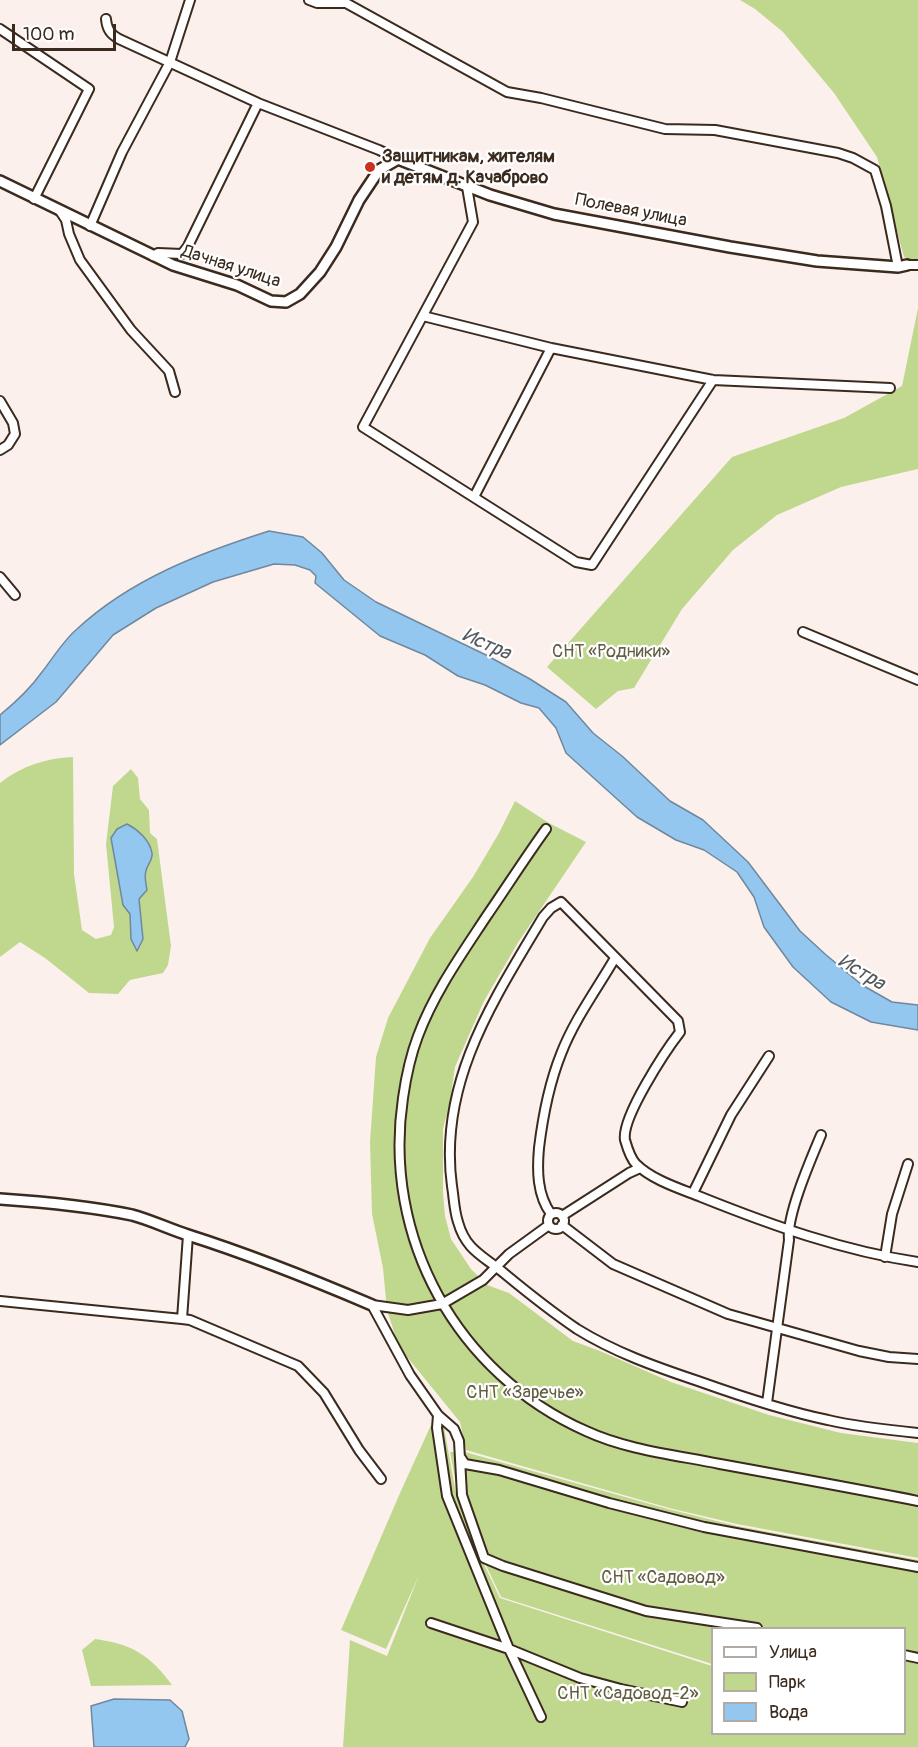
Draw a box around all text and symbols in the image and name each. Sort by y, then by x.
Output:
scale bar [15,12,118,50]
text: 100 m [23,23,75,46]
place label: Защитникам, жителям и детям д. Качаброво [382,146,555,188]
marker: Защитникам, жителям и детям д. Качаброво [363,160,377,174]
street label: Полевая улица [573,190,689,232]
street label: Дачная улица [179,241,283,293]
water label: Истра [458,624,514,666]
park label: СНТ «Родники» [552,641,670,663]
water label: Истра [833,950,889,996]
park label: СНТ «Заречье» [466,1382,584,1404]
park label: СНТ «Садовод» [601,1567,725,1589]
legend [711,1627,906,1735]
text: Улица [769,1641,817,1664]
text: Парк [769,1671,806,1694]
park label: СНТ «Садовод-2» [557,1683,699,1705]
text: Вода [769,1701,808,1724]

